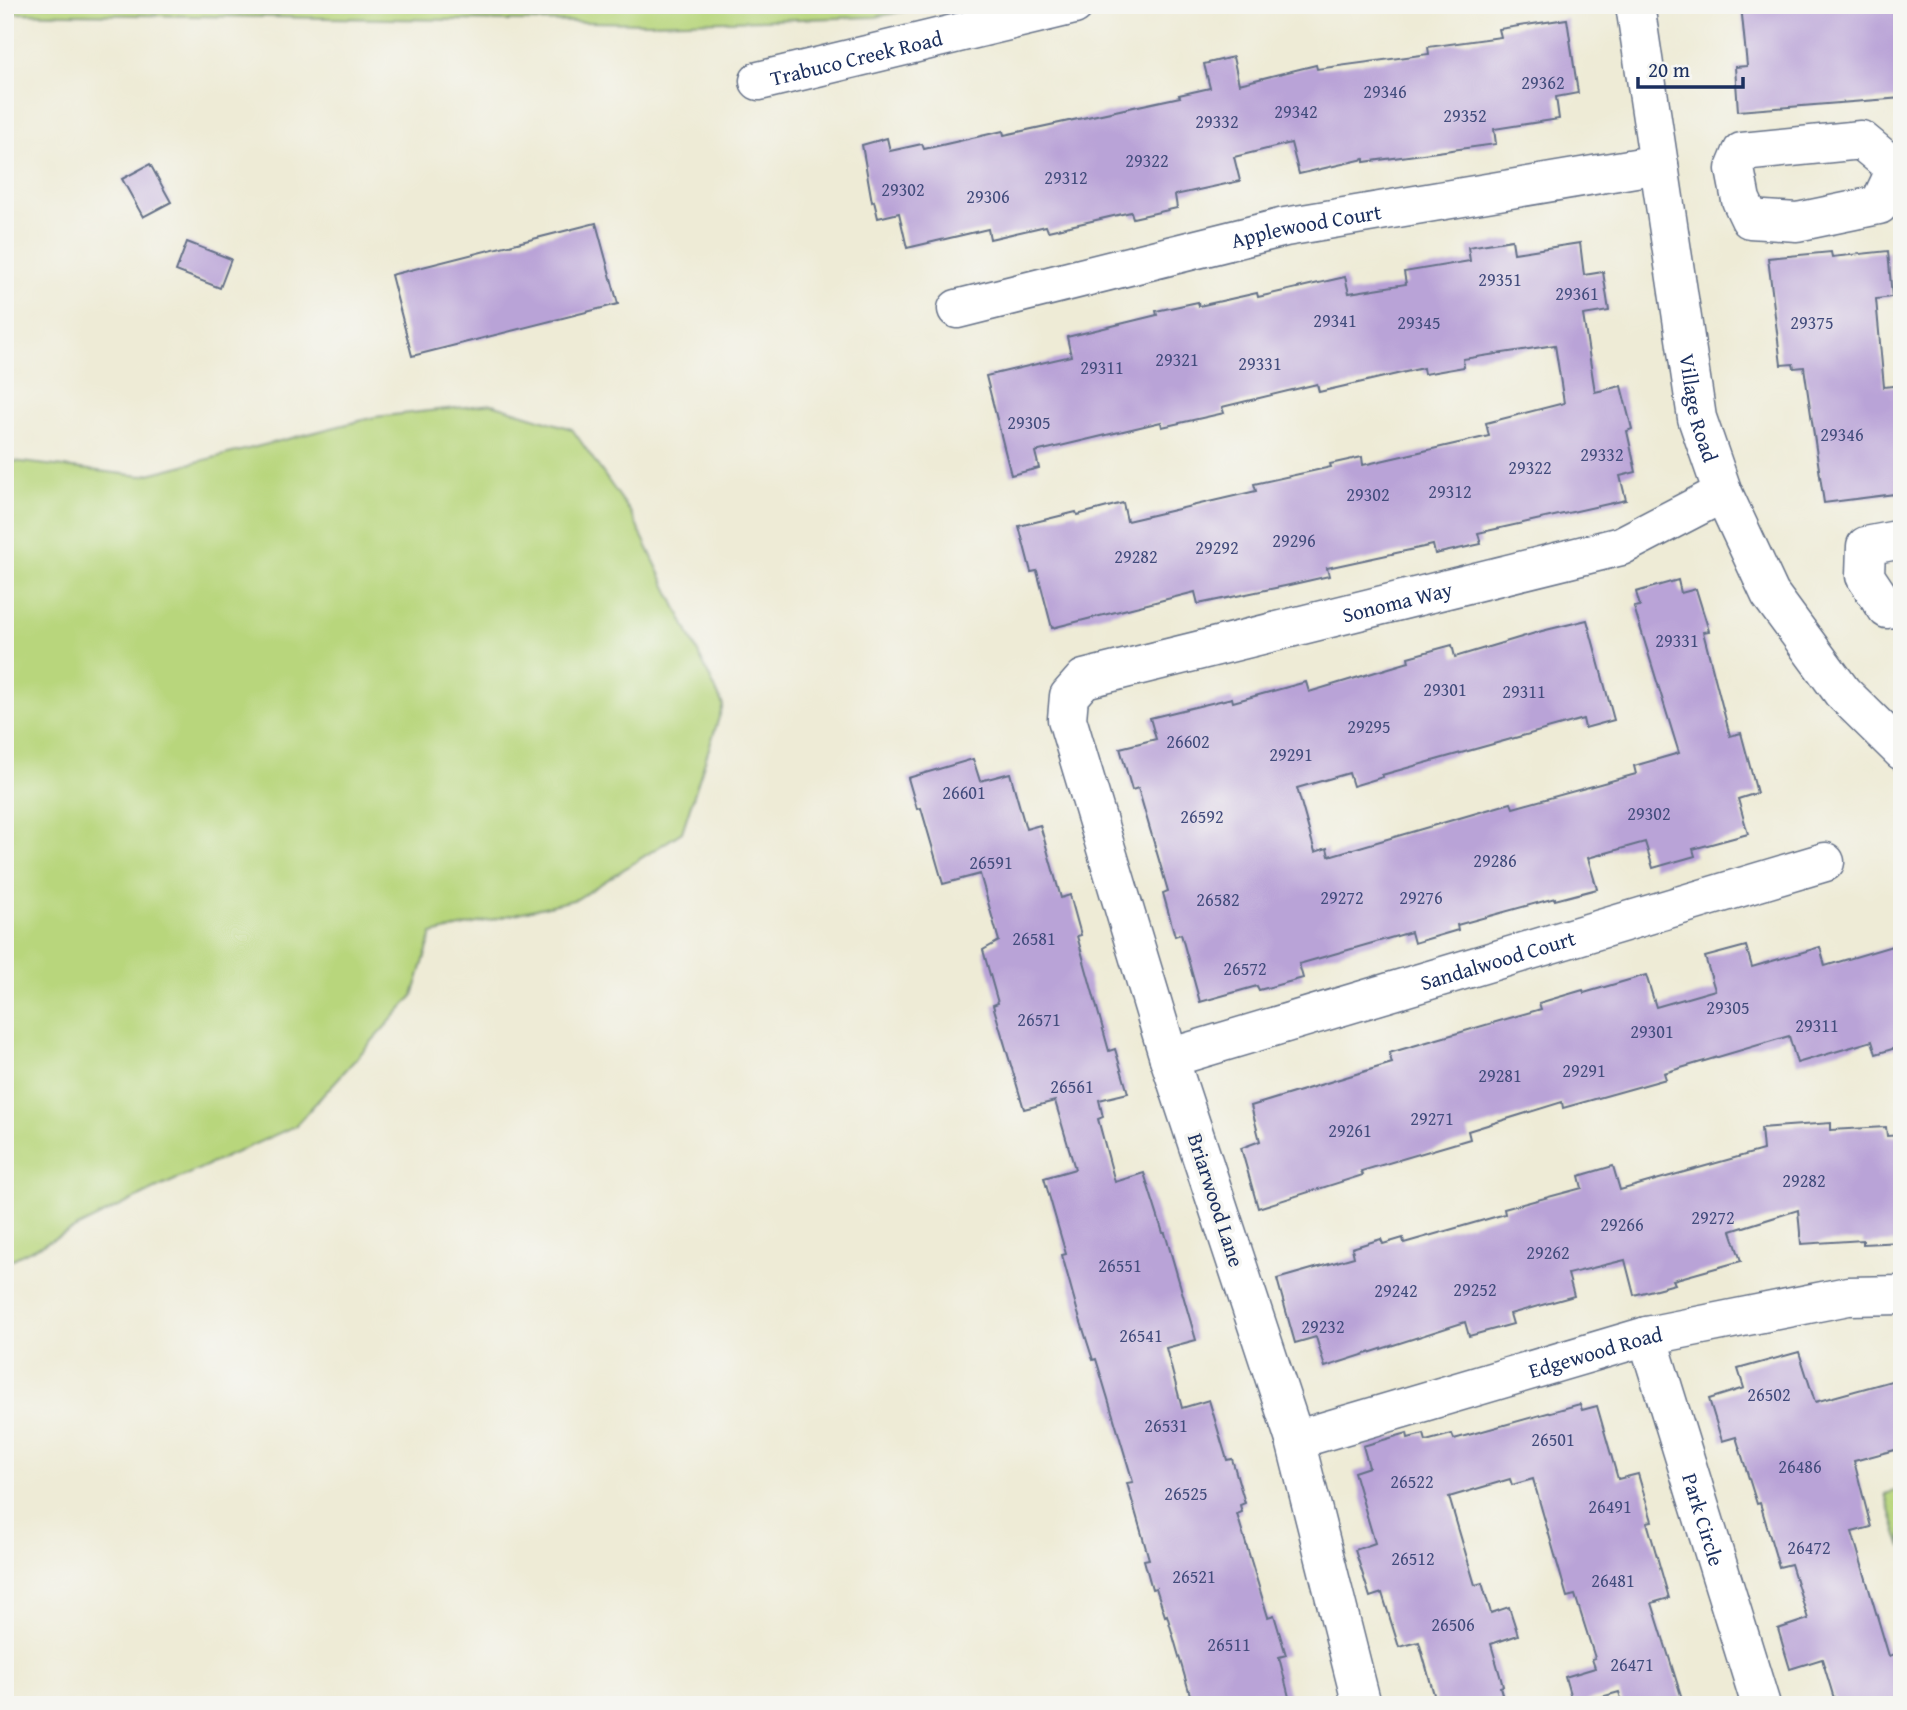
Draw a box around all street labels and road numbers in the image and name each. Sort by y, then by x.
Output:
street label: Trabuco Creek Road [767,22,946,93]
street label: Applewood Court [1227,195,1384,255]
street label: Village Road [1672,352,1727,467]
street label: Sonoma Way [1339,573,1456,630]
street label: Sandalwood Court [1416,922,1580,998]
street label: Briarwood Lane [1180,1129,1252,1271]
street label: Edgewood Road [1525,1318,1665,1386]
street label: Park Circle [1675,1469,1733,1570]

